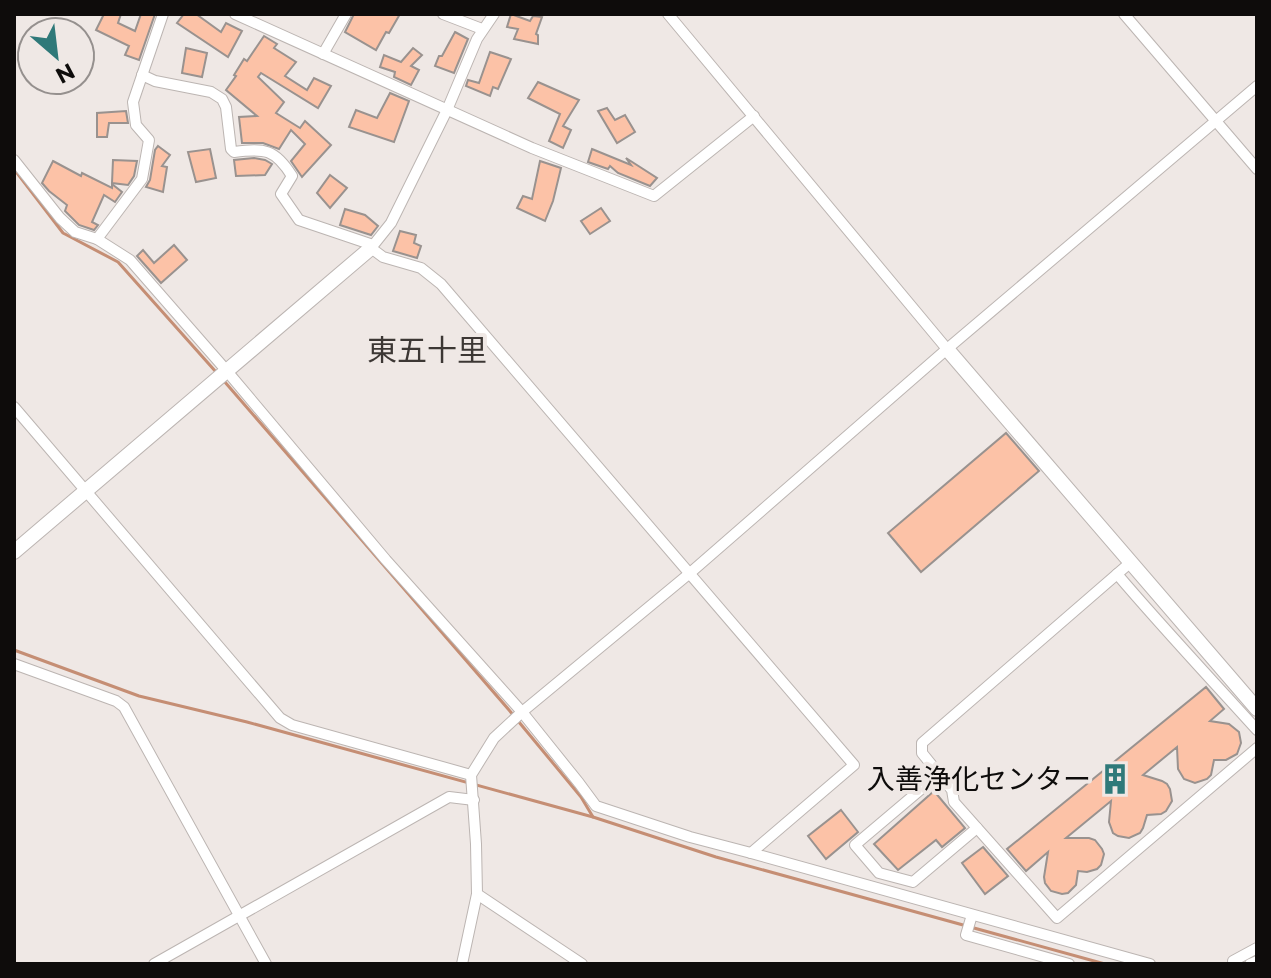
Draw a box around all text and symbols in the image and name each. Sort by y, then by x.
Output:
north arrow [16,16,96,96]
text: N [51,57,79,89]
district label: 東五十里 [367,332,487,369]
place label: 入善浄化センター [867,762,1091,796]
building icon: 入善浄化センター [1098,762,1132,796]

